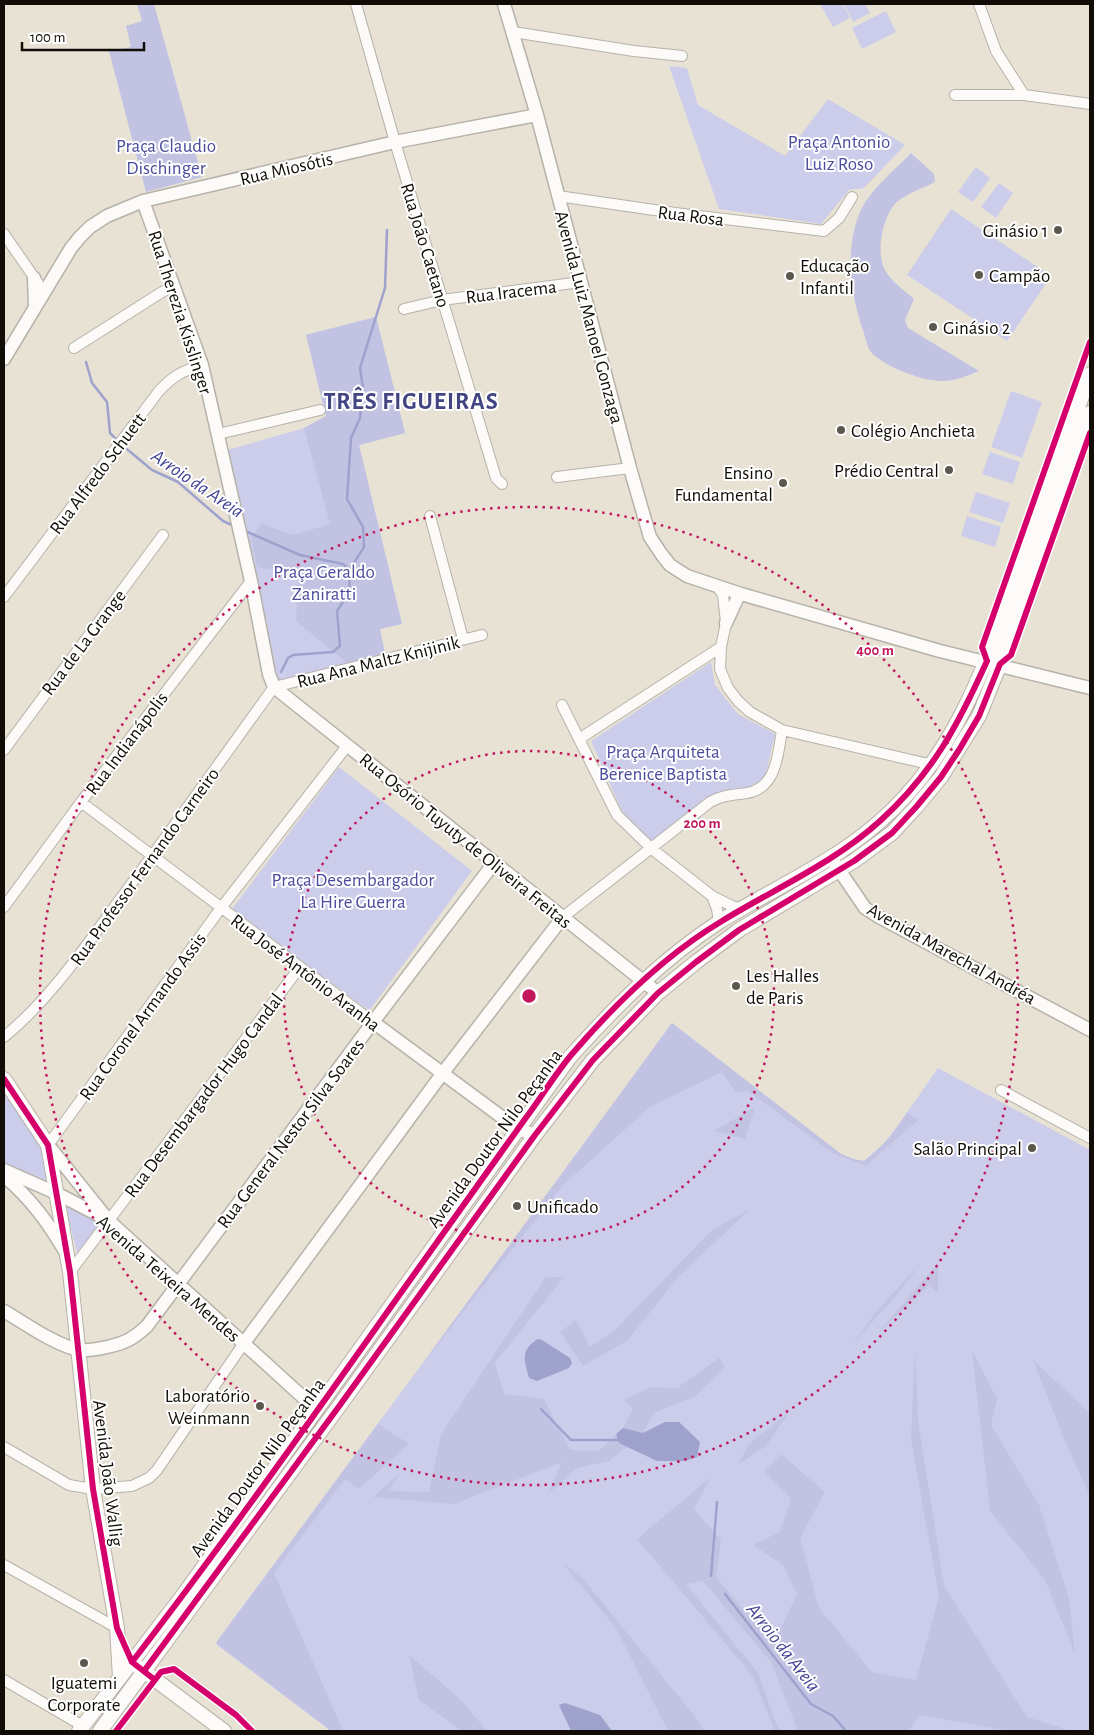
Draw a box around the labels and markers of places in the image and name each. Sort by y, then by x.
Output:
place label: Ginásio 1 [983,222,1048,241]
marker: Ginásio 1 [1052,224,1064,236]
place label: Educação Infantil [800,257,869,298]
place label: Campão [989,267,1050,286]
marker: Campão [973,269,985,281]
marker: Educação Infantil [784,270,796,282]
place label: Ginásio 2 [943,319,1011,338]
marker: Ginásio 2 [927,321,939,333]
place label: Colégio Anchieta [851,422,976,441]
marker: Colégio Anchieta [835,424,847,436]
place label: Prédio Central [834,462,939,481]
place label: Ensino Fundamental [675,464,773,505]
marker: Prédio Central [943,464,955,476]
marker: Ensino Fundamental [777,477,789,489]
place label: Les Halles de Paris [746,967,819,1008]
marker: Les Halles de Paris [730,980,742,992]
centre of rings [520,987,538,1005]
place label: Salão Principal [914,1140,1022,1159]
marker: Salão Principal [1026,1142,1038,1154]
place label: Unificado [527,1198,599,1217]
marker: Unificado [511,1200,523,1212]
place label: Laboratório Weinmann [165,1387,250,1428]
marker: Laboratório Weinmann [254,1400,266,1412]
marker: Iguatemi Corporate [78,1657,90,1669]
place label: Iguatemi Corporate [48,1674,120,1715]

